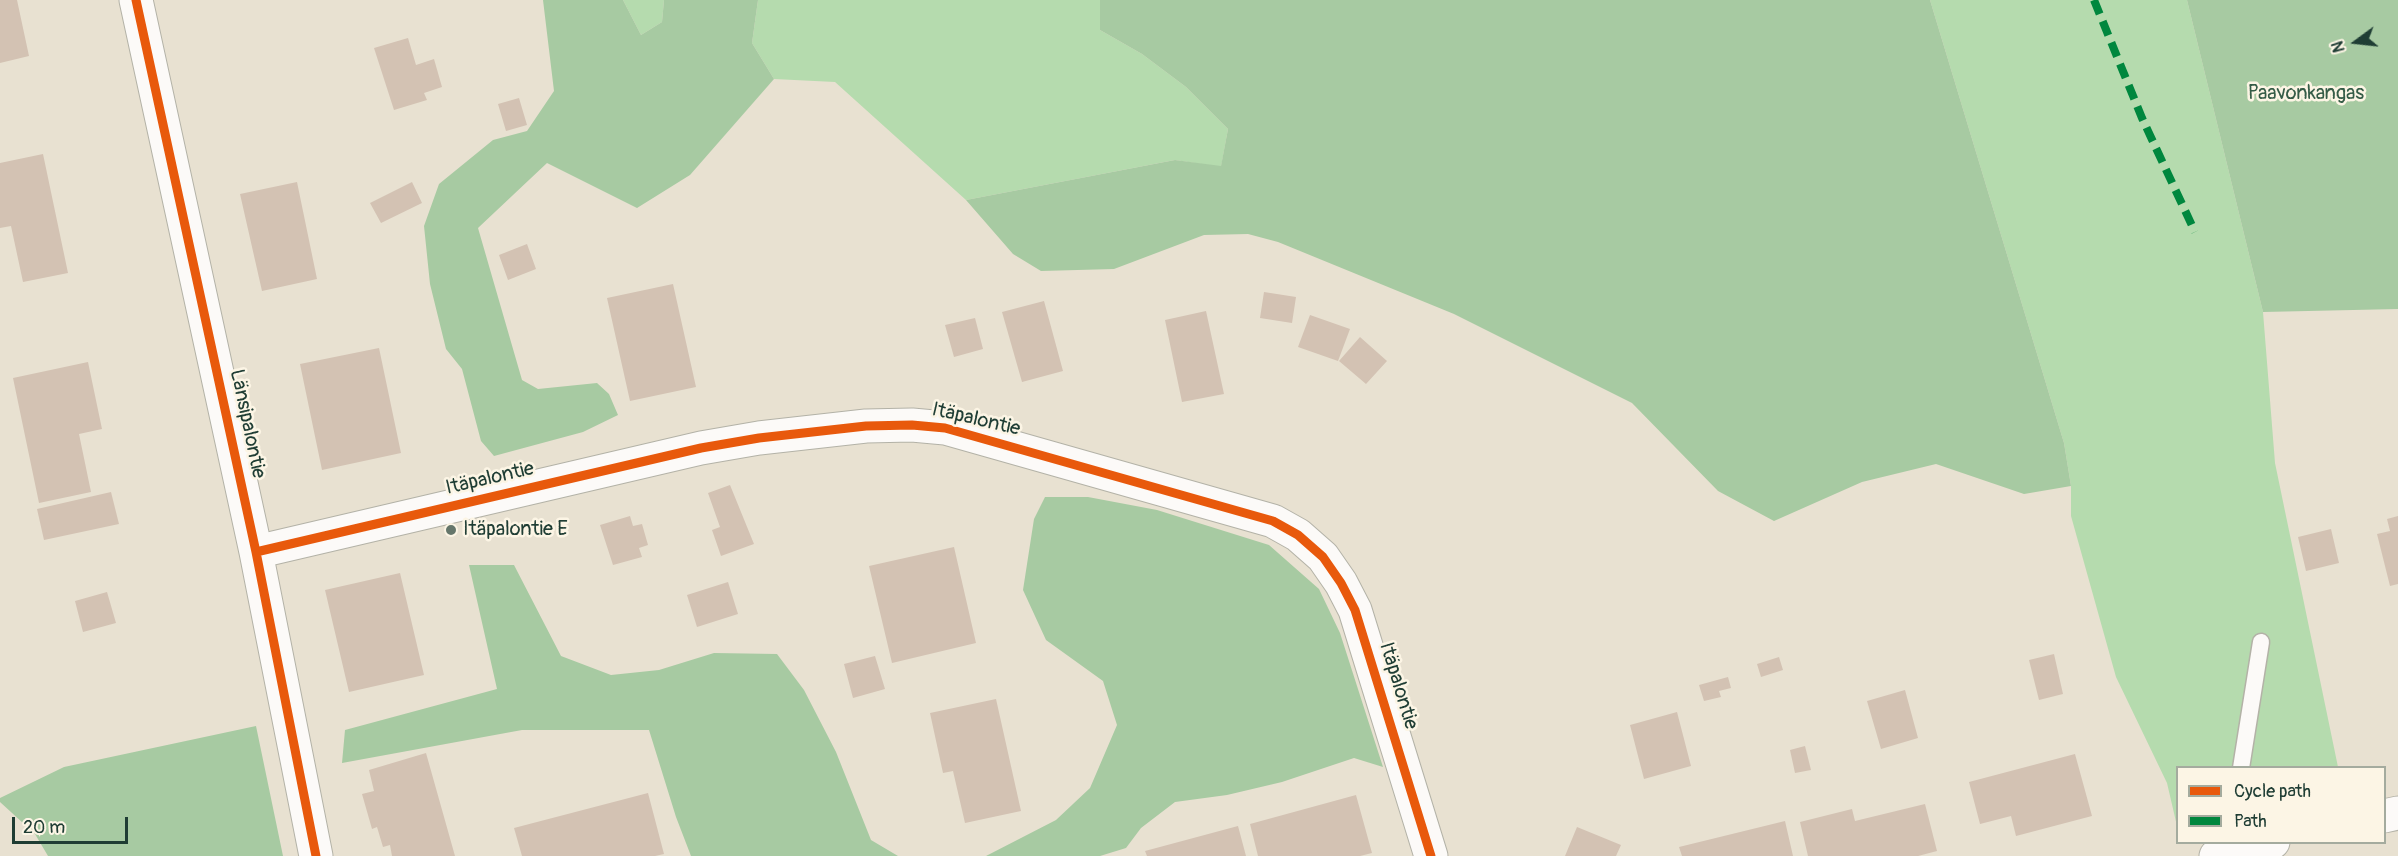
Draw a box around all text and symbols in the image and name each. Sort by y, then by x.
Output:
north arrow [2326,12,2386,72]
text: N [2328,39,2350,54]
park label: Paavonkangas [2248,82,2364,106]
street label: Länsipalontie [224,367,270,481]
street label: Itäpalontie [930,398,1022,442]
street label: Itäpalontie [444,457,536,501]
place label: Itäpalontie E [463,518,568,542]
marker: Itäpalontie E [444,523,458,537]
street label: Itäpalontie [1373,640,1423,732]
legend [2176,766,2386,844]
text: Cycle path [2234,780,2311,803]
scale bar [15,805,130,843]
text: Path [2234,810,2267,833]
text: 20 m [23,816,65,839]

